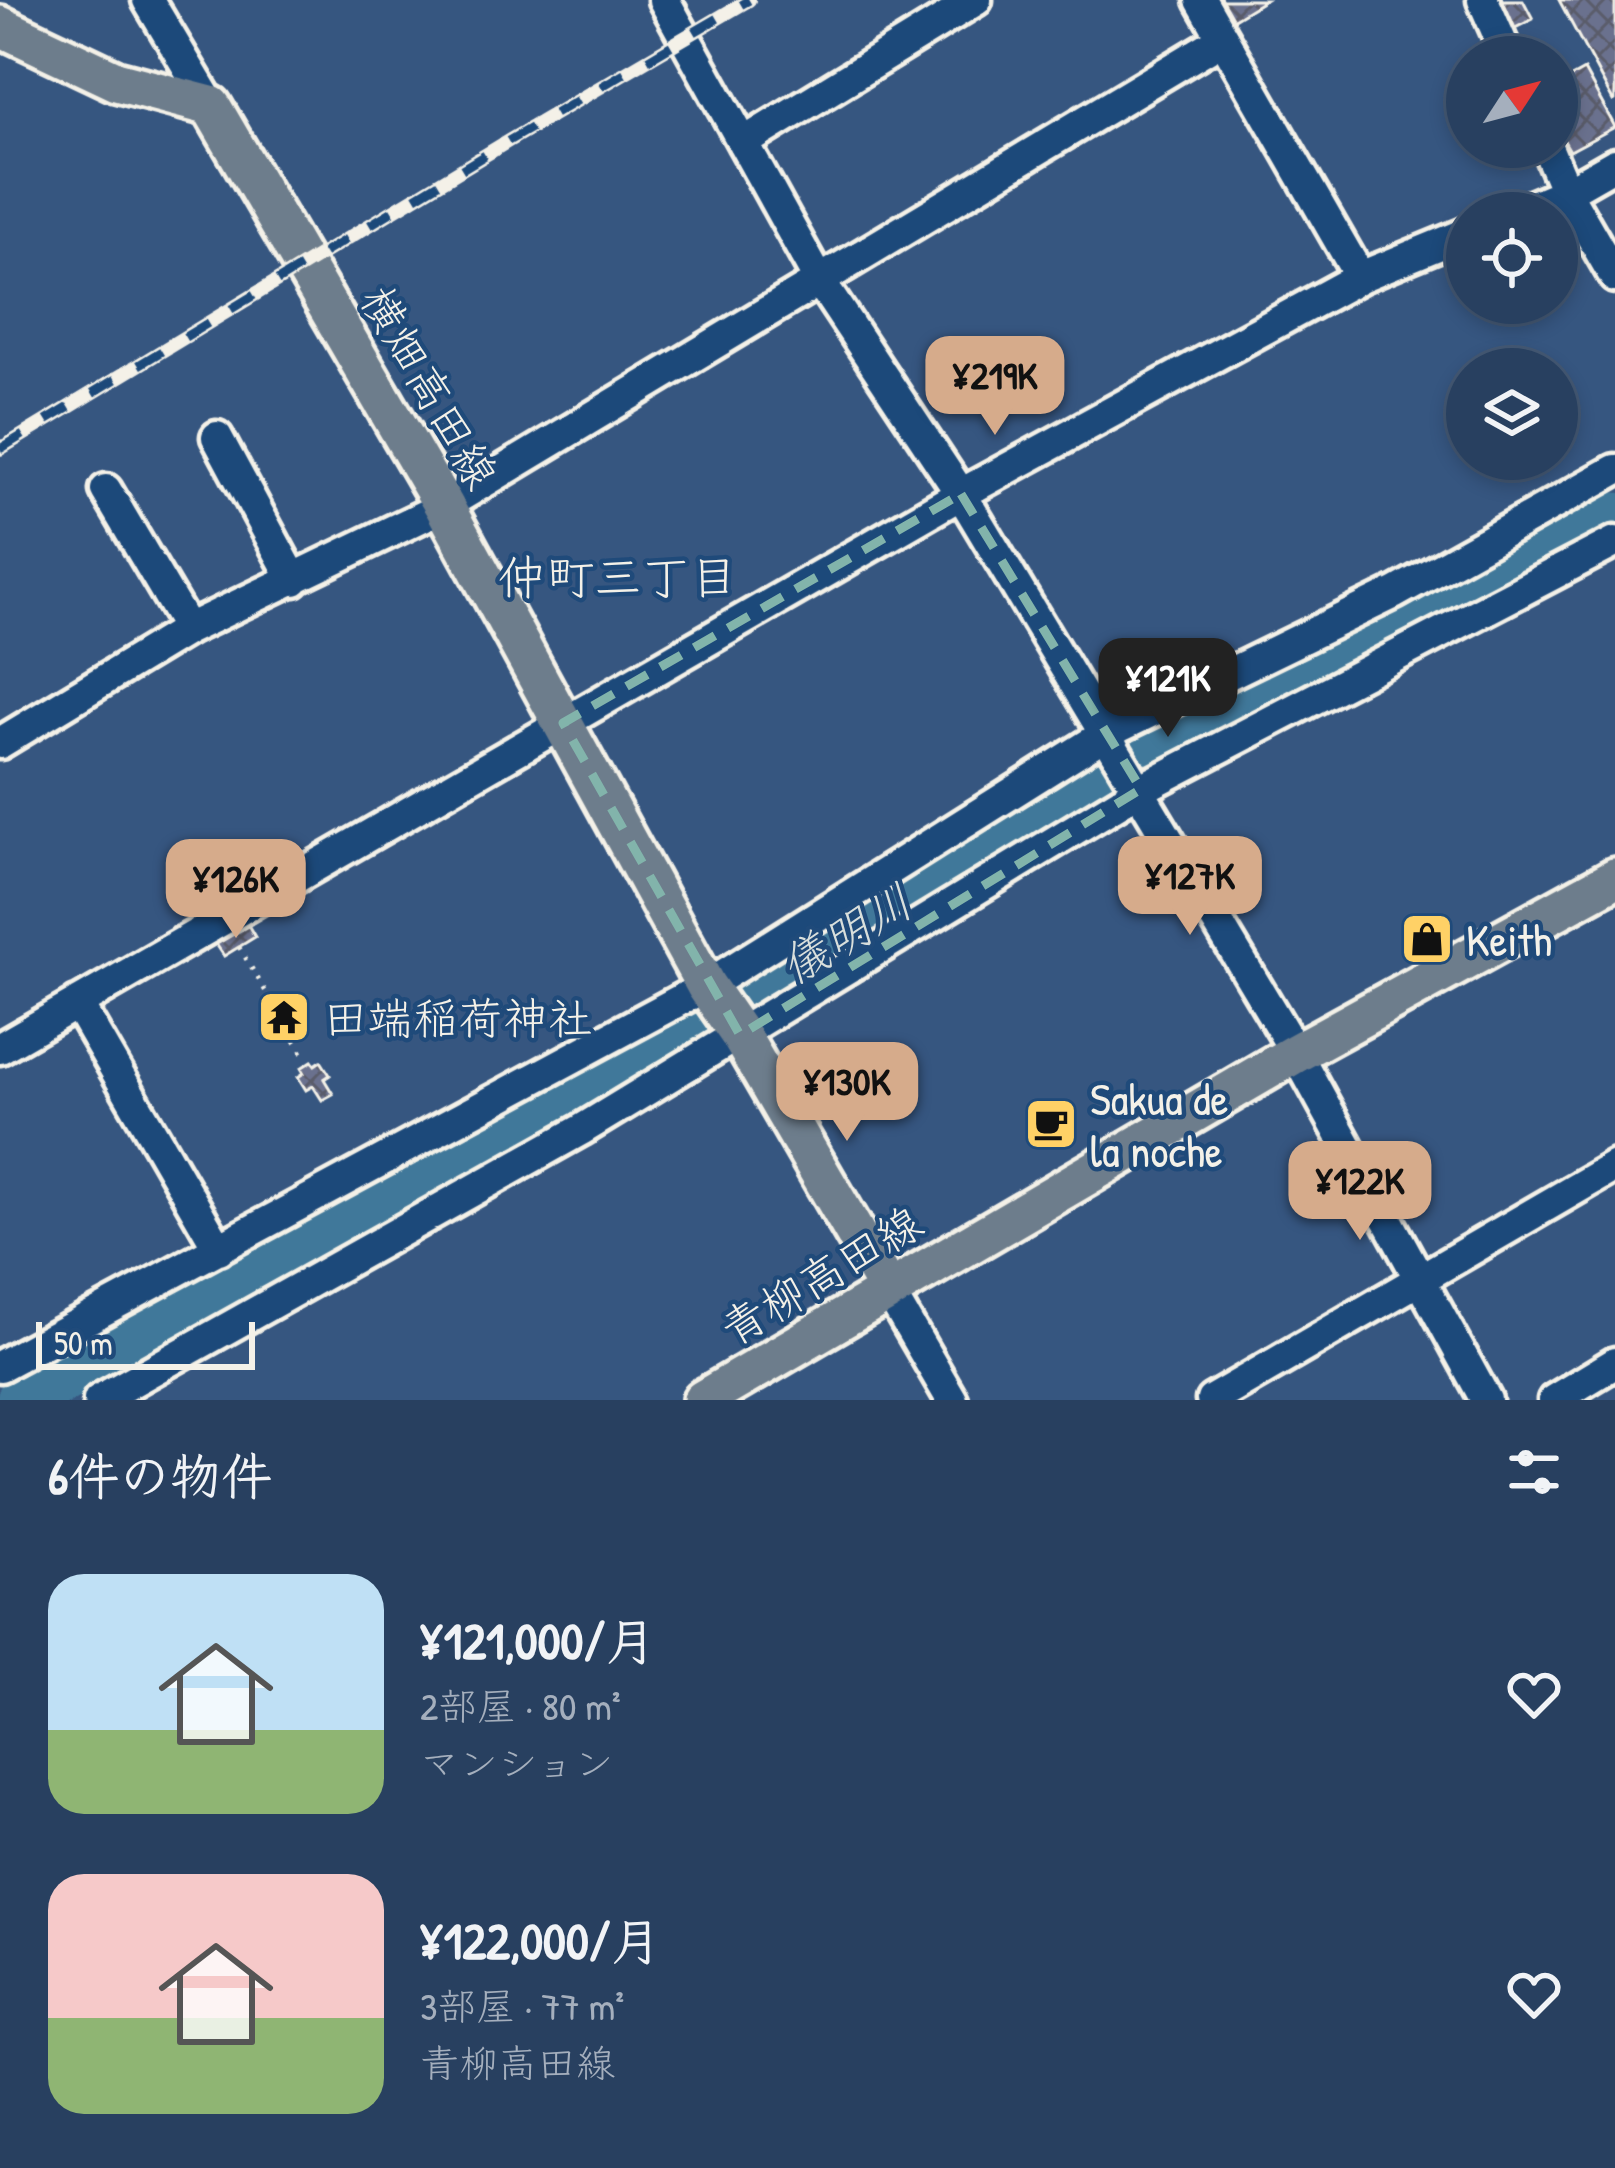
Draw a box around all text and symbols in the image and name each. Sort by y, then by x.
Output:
north arrow [1446,36,1578,168]
map controls [1446,36,1578,480]
button: locate [1446,192,1578,324]
street label: 横畑高田線 [347,274,513,500]
pin: ¥219K [911,336,1079,438]
text: ¥219K [952,348,1038,401]
button: layers [1446,348,1578,480]
district label: 仲町三丁目 [498,544,738,609]
pin: ¥121K [1084,638,1252,740]
text: ¥121K [1125,650,1211,703]
pin: ¥127K [1106,836,1274,938]
pin: ¥126K [152,839,320,941]
text: ¥127K [1145,848,1235,901]
text: ¥126K [193,851,279,904]
water label: 儀明川 [768,868,924,998]
place label: Keith [1466,909,1552,970]
shop icon: Keith [1399,911,1455,967]
place label: 田端稲荷神社 [323,987,593,1048]
temple icon: 田端稲荷神社 [256,989,312,1045]
pin: ¥130K [763,1042,931,1144]
text: ¥130K [803,1054,891,1107]
place label: Sakua de la noche [1090,1068,1229,1181]
cafe icon: Sakua de la noche [1023,1096,1079,1152]
pin: ¥122K [1276,1141,1444,1243]
text: ¥122K [1315,1153,1405,1206]
street label: 青柳高田線 [709,1191,933,1359]
scale bar [36,1316,255,1369]
text: 50 m [54,1321,113,1365]
icon: filters [1501,1439,1567,1505]
text: 6件の物件 [48,1441,272,1510]
text: ¥121,000/月 [420,1606,656,1675]
icon: home [144,1622,288,1766]
icon: heart [1501,1661,1567,1727]
text: 2部屋 · 80 m² [420,1679,621,1732]
text: マンション [420,1736,613,1789]
text: ¥122,000/月 [420,1906,661,1975]
icon: home [144,1922,288,2066]
icon: heart [1501,1961,1567,2027]
text: 3部屋 · 77 m² [420,1979,624,2032]
text: 青柳高田線 [420,2036,615,2089]

